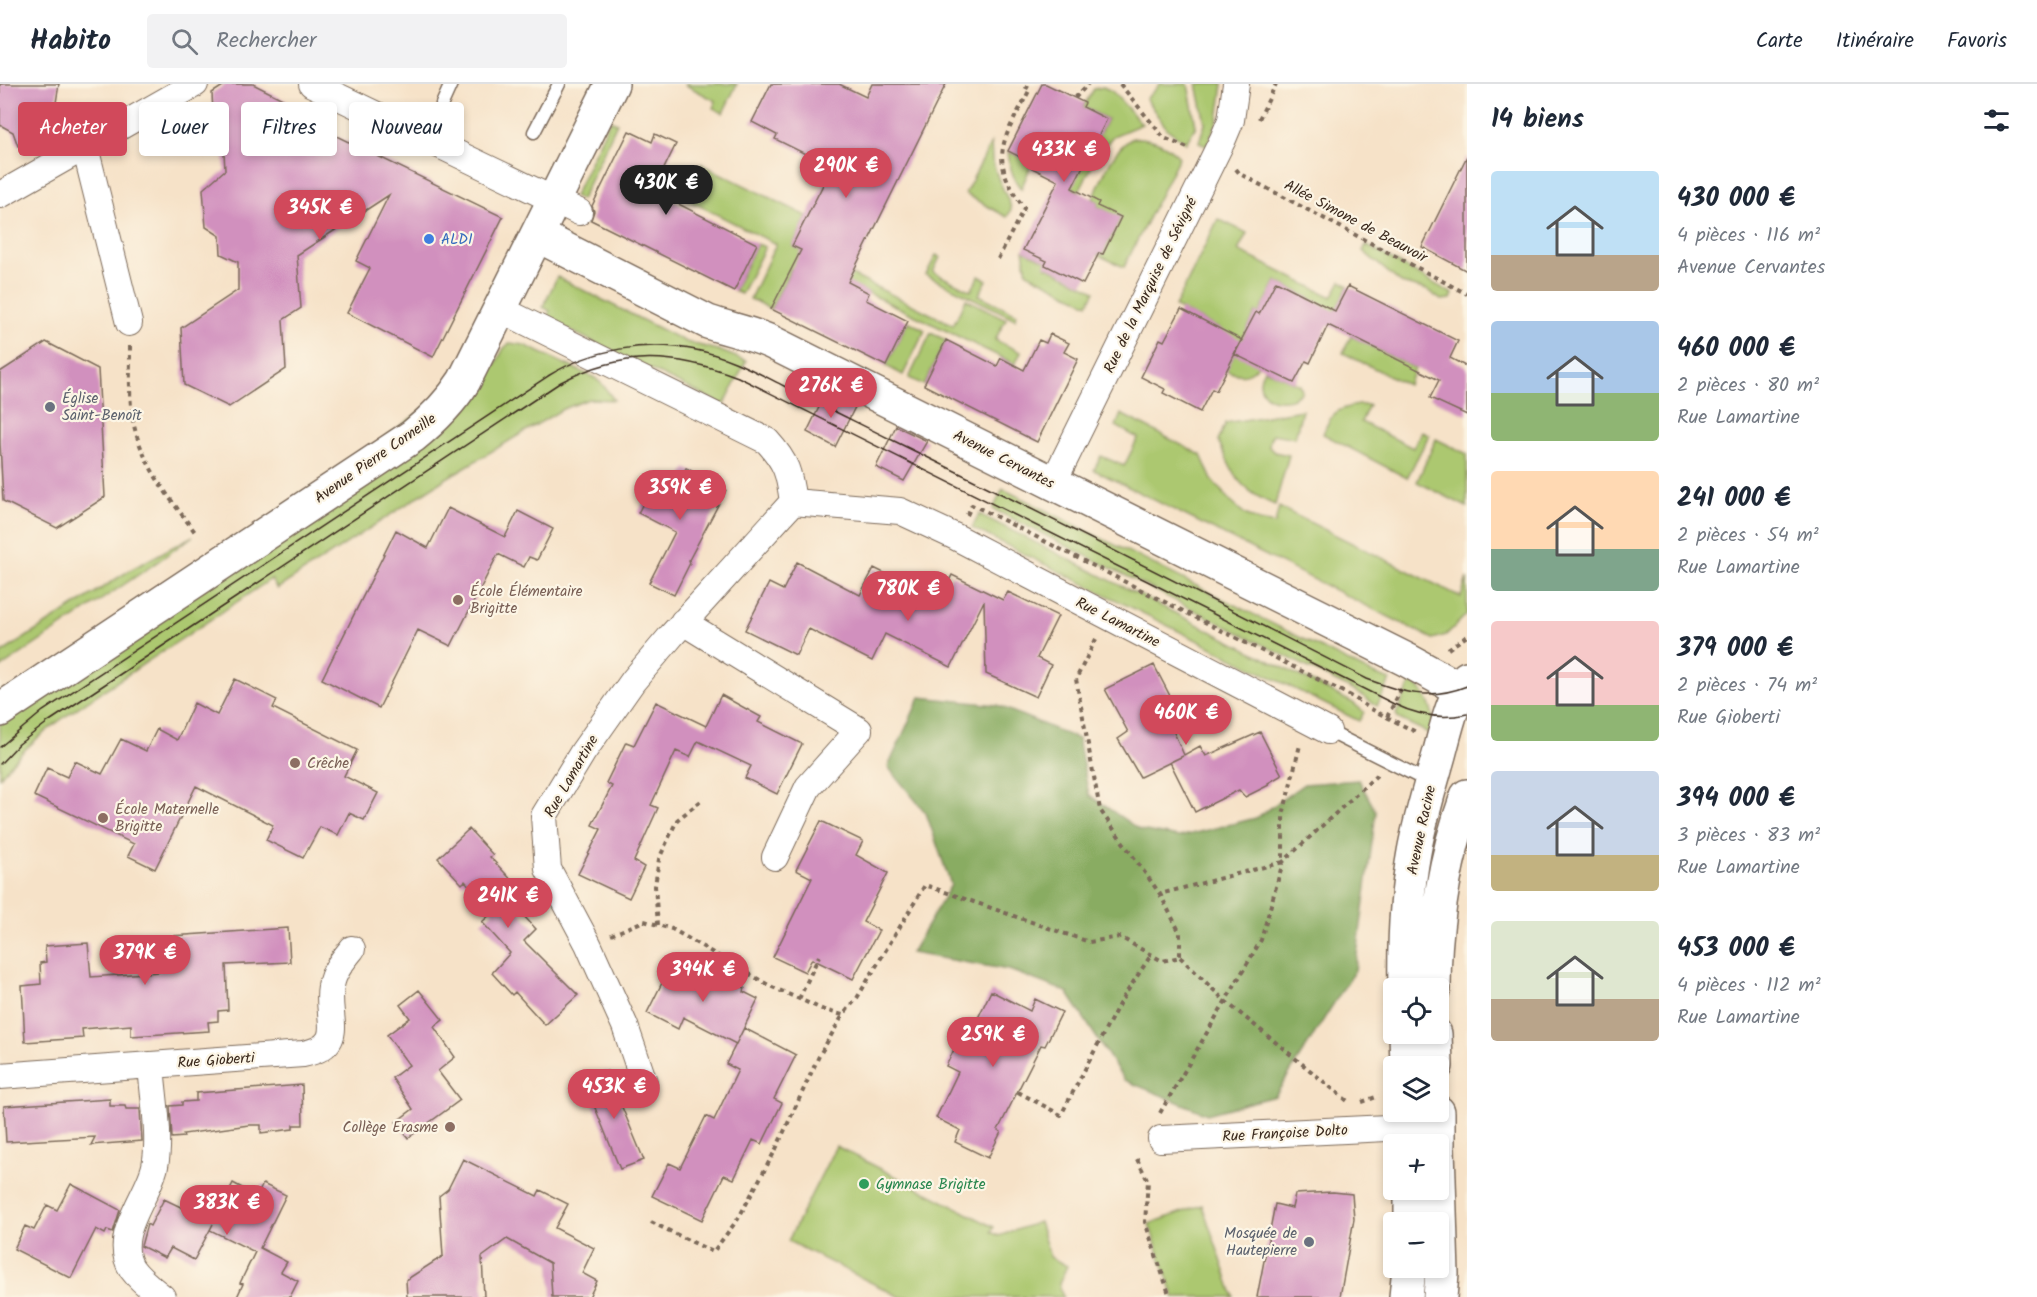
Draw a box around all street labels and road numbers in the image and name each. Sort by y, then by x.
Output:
street label: Allée Simone de Beauvoir [1280,174,1432,270]
street label: Rue de la Marquise de Sévigné [1098,192,1205,377]
street label: Avenue Pierre Corneille [310,407,442,510]
street label: Avenue Cervantes [949,424,1059,496]
street label: Rue Lamartine [1071,591,1164,655]
street label: Rue Lamartine [538,730,605,822]
street label: Avenue Racine [1401,783,1443,877]
street label: Rue Gioberti [177,1046,257,1076]
street label: Rue Françoise Dolto [1222,1119,1349,1149]

